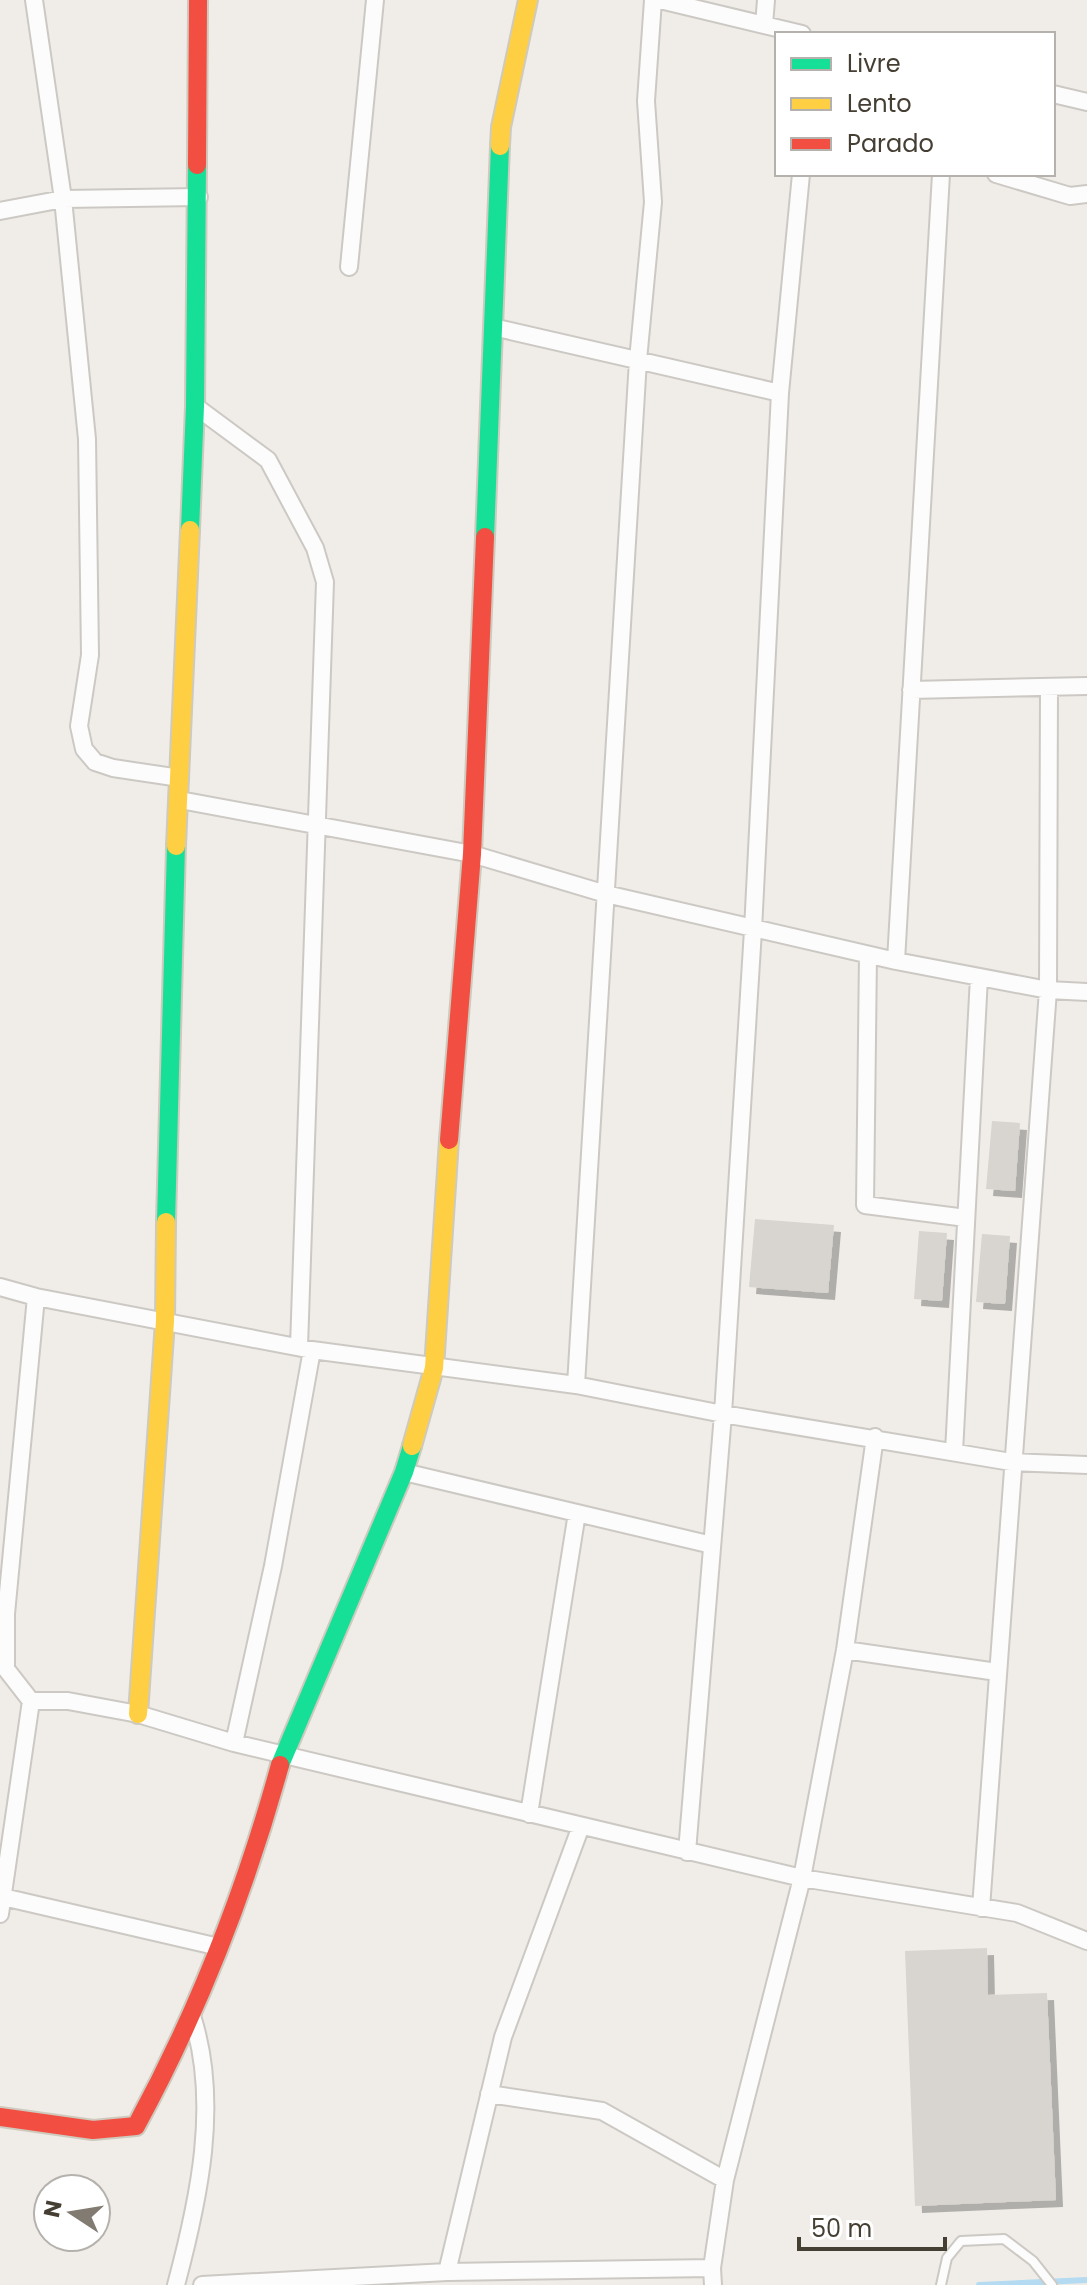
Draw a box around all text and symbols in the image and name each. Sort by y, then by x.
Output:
legend [775,32,1055,176]
text: Livre [847,47,901,80]
text: Lento [847,87,912,120]
text: Parado [847,127,934,160]
north arrow [32,2173,112,2253]
text: N [36,2198,70,2220]
scale bar [799,2201,945,2251]
text: 50 m [811,2212,872,2245]

